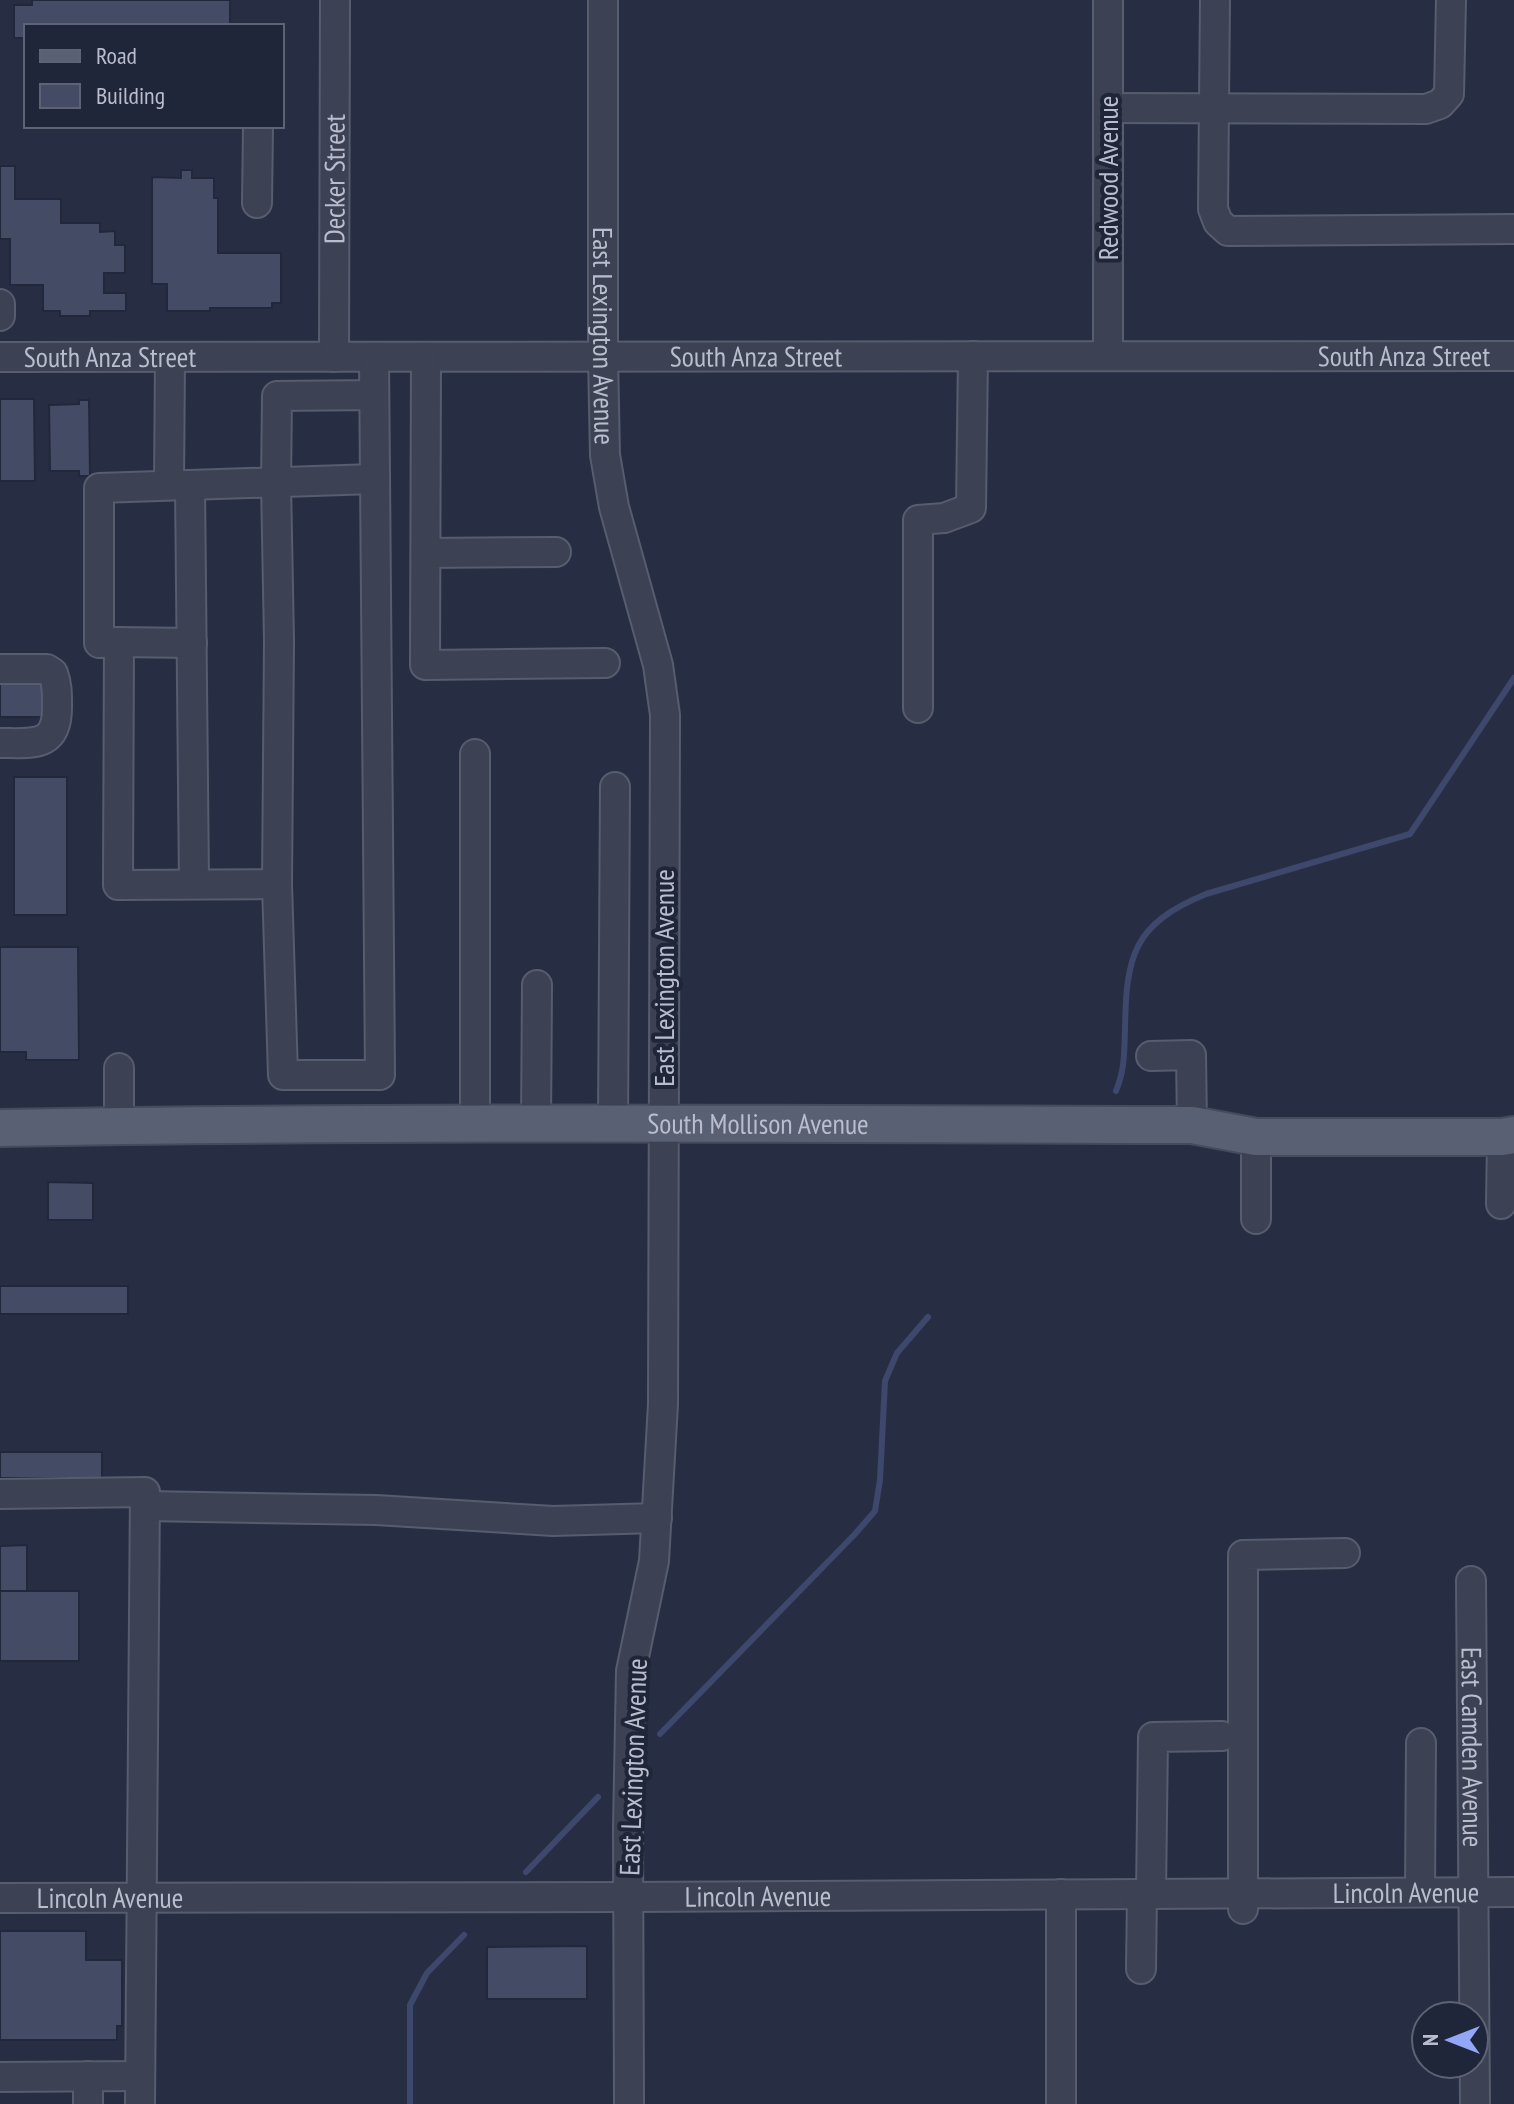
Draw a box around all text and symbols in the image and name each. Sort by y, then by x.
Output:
legend [24,24,284,128]
text: Road [96,40,137,71]
text: Building [96,80,165,111]
street label: Redwood Avenue [1089,96,1126,260]
street label: Decker Street [315,114,353,244]
street label: East Lexington Avenue [585,227,624,445]
street label: South Anza Street [670,337,842,375]
street label: South Anza Street [1318,337,1490,374]
street label: South Anza Street [24,338,196,375]
street label: East Lexington Avenue [645,869,682,1087]
street label: South Mollison Avenue [647,1105,869,1142]
street label: East Camden Avenue [1454,1647,1492,1847]
street label: East Lexington Avenue [610,1658,655,1876]
street label: Lincoln Avenue [1333,1873,1479,1911]
street label: Lincoln Avenue [685,1877,831,1915]
street label: Lincoln Avenue [37,1879,183,1916]
north arrow [1410,2000,1490,2080]
text: N [1416,2034,1444,2046]

